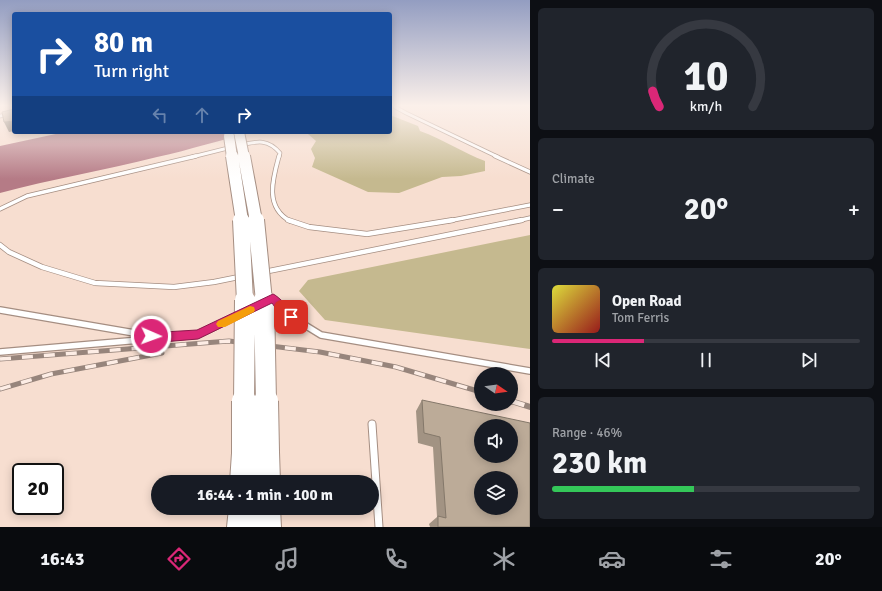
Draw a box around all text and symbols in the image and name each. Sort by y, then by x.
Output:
text: 80 m [94,26,153,60]
icon: right [28,28,80,80]
text: 10 [684,51,728,102]
text: Turn right [94,60,169,82]
text: km/h [690,97,722,114]
icon: left [149,104,171,126]
icon: ahead [191,104,213,126]
icon: right [233,104,255,126]
text: Climate [552,171,595,187]
text: 20° [684,191,728,228]
text: − [552,196,564,223]
text: + [848,196,860,223]
text: Open Road [612,292,682,310]
pin [274,300,308,334]
icon: arrive [280,306,302,328]
text: Tom Ferris [612,310,669,326]
position arrow [130,315,172,357]
icon: previous [592,349,614,371]
icon: pause [695,349,717,371]
icon: next [798,349,820,371]
north arrow [474,367,518,411]
map controls [474,367,518,515]
button: sound [474,419,518,463]
text: Range · 46% [552,425,622,441]
text: 230 km [552,445,647,482]
speed limit sign: 20 [12,463,64,515]
button: layers [474,471,518,515]
text: 16:44 · 1 min · 100 m [197,486,333,504]
icon: directions [165,545,193,573]
icon: music [273,545,301,573]
icon: phone [382,545,410,573]
icon: climate [490,545,518,573]
icon: car [598,545,626,573]
icon: filters [707,545,735,573]
text: 16:43 [40,548,84,570]
text: 20° [815,548,842,570]

